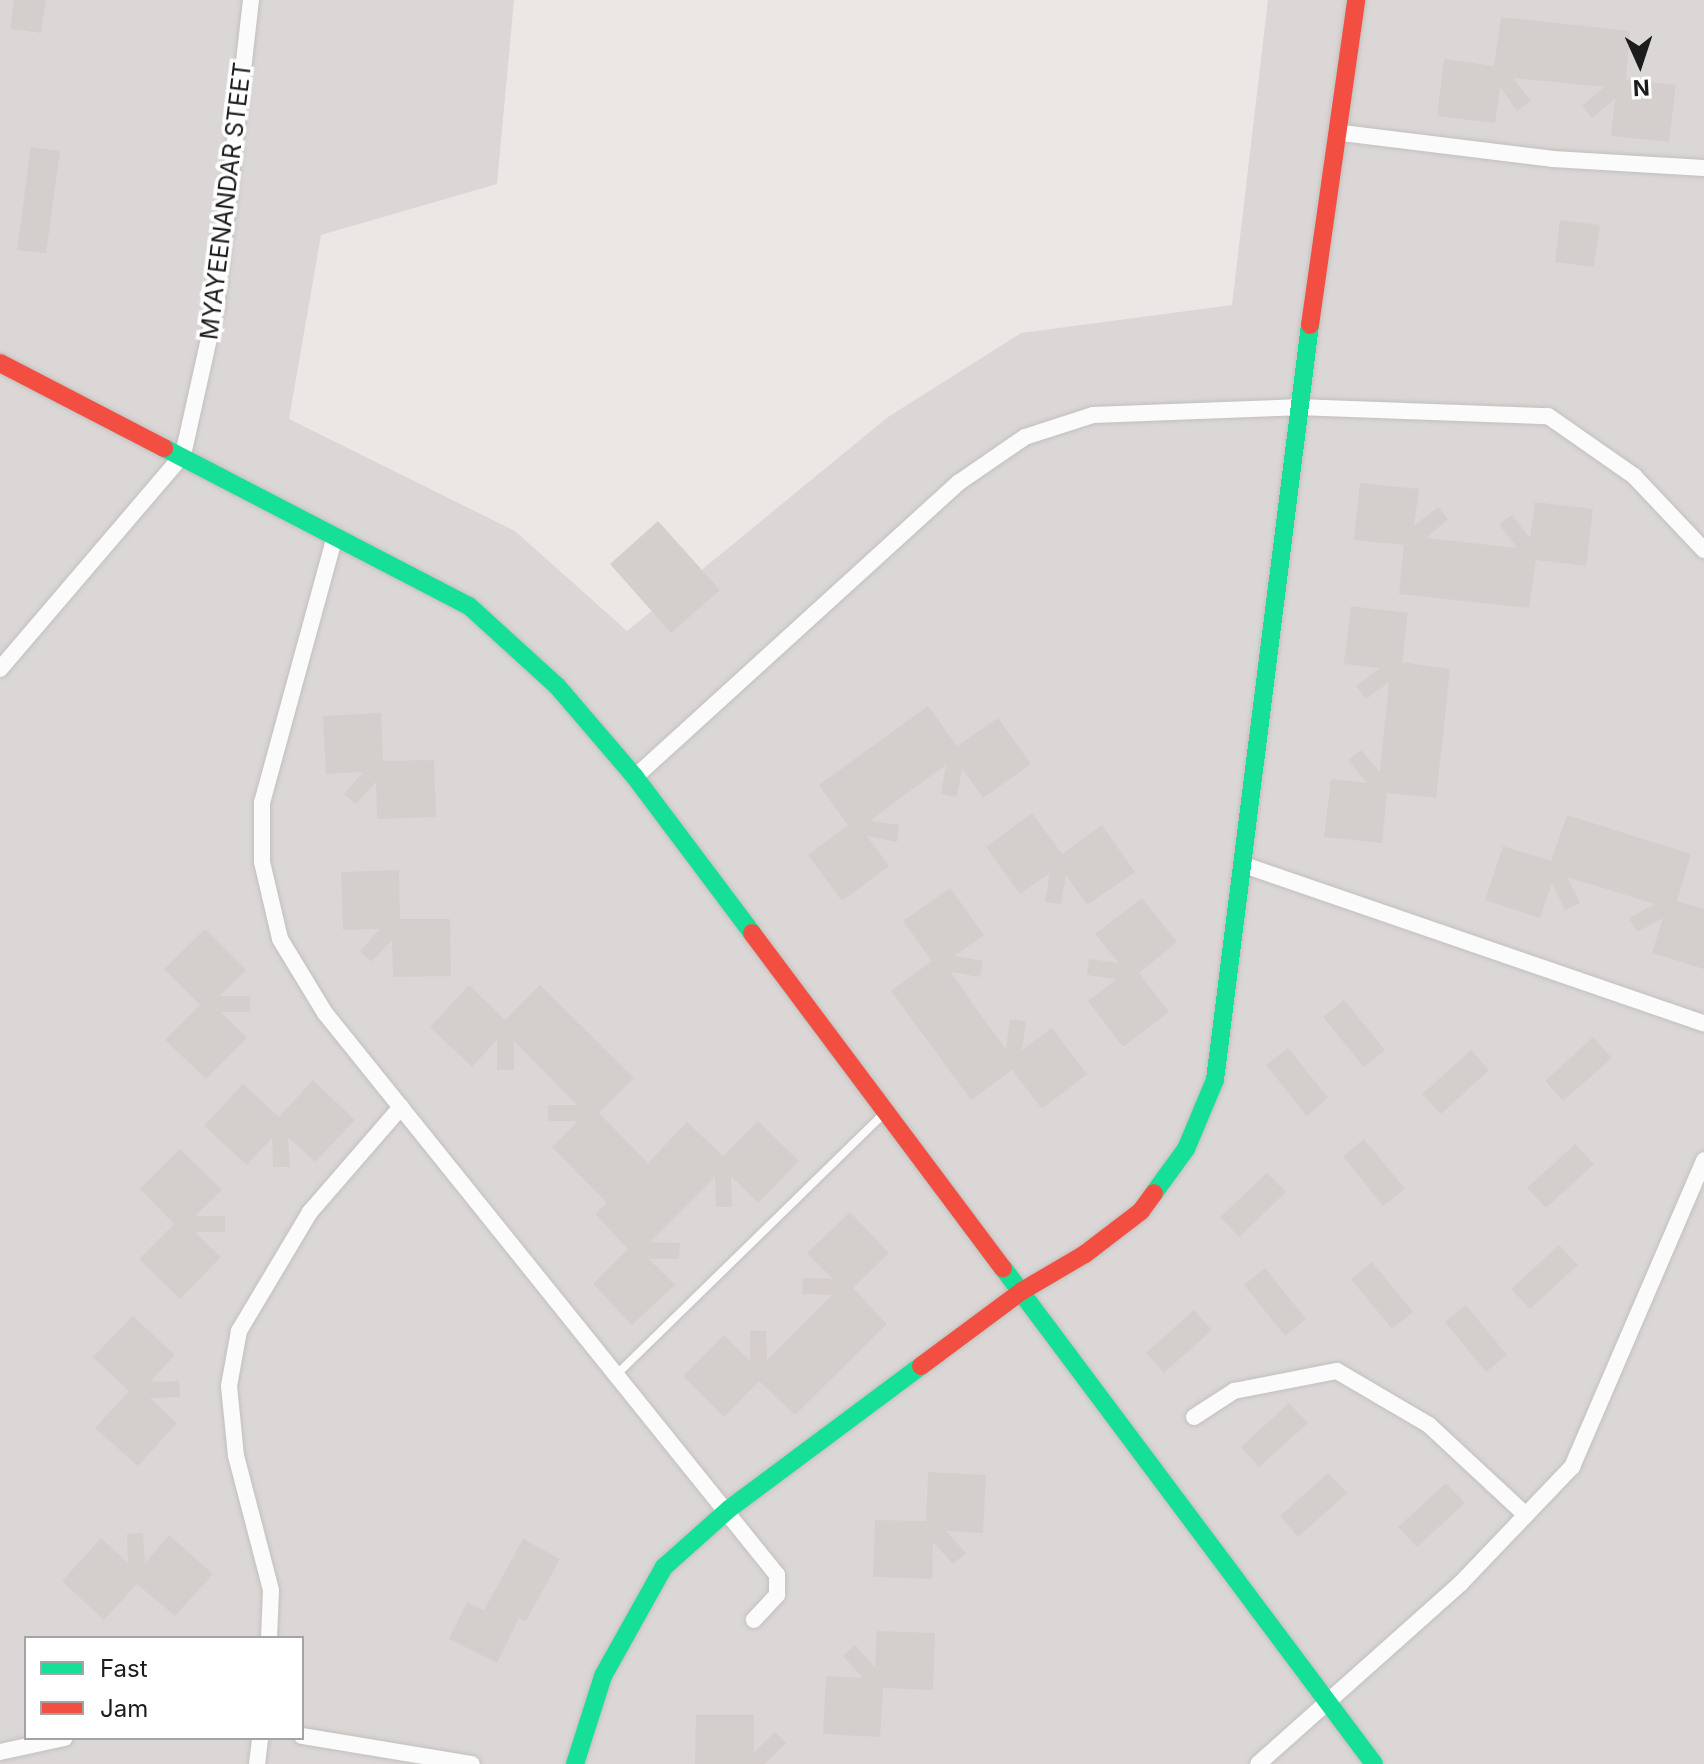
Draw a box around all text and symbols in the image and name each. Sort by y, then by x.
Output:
north arrow [1600,24,1680,104]
street label: MYAYEENANDAR STEET [195,61,257,341]
text: N [1632,75,1650,101]
legend [24,1636,304,1740]
text: Fast [100,1654,148,1683]
text: Jam [100,1694,148,1723]

